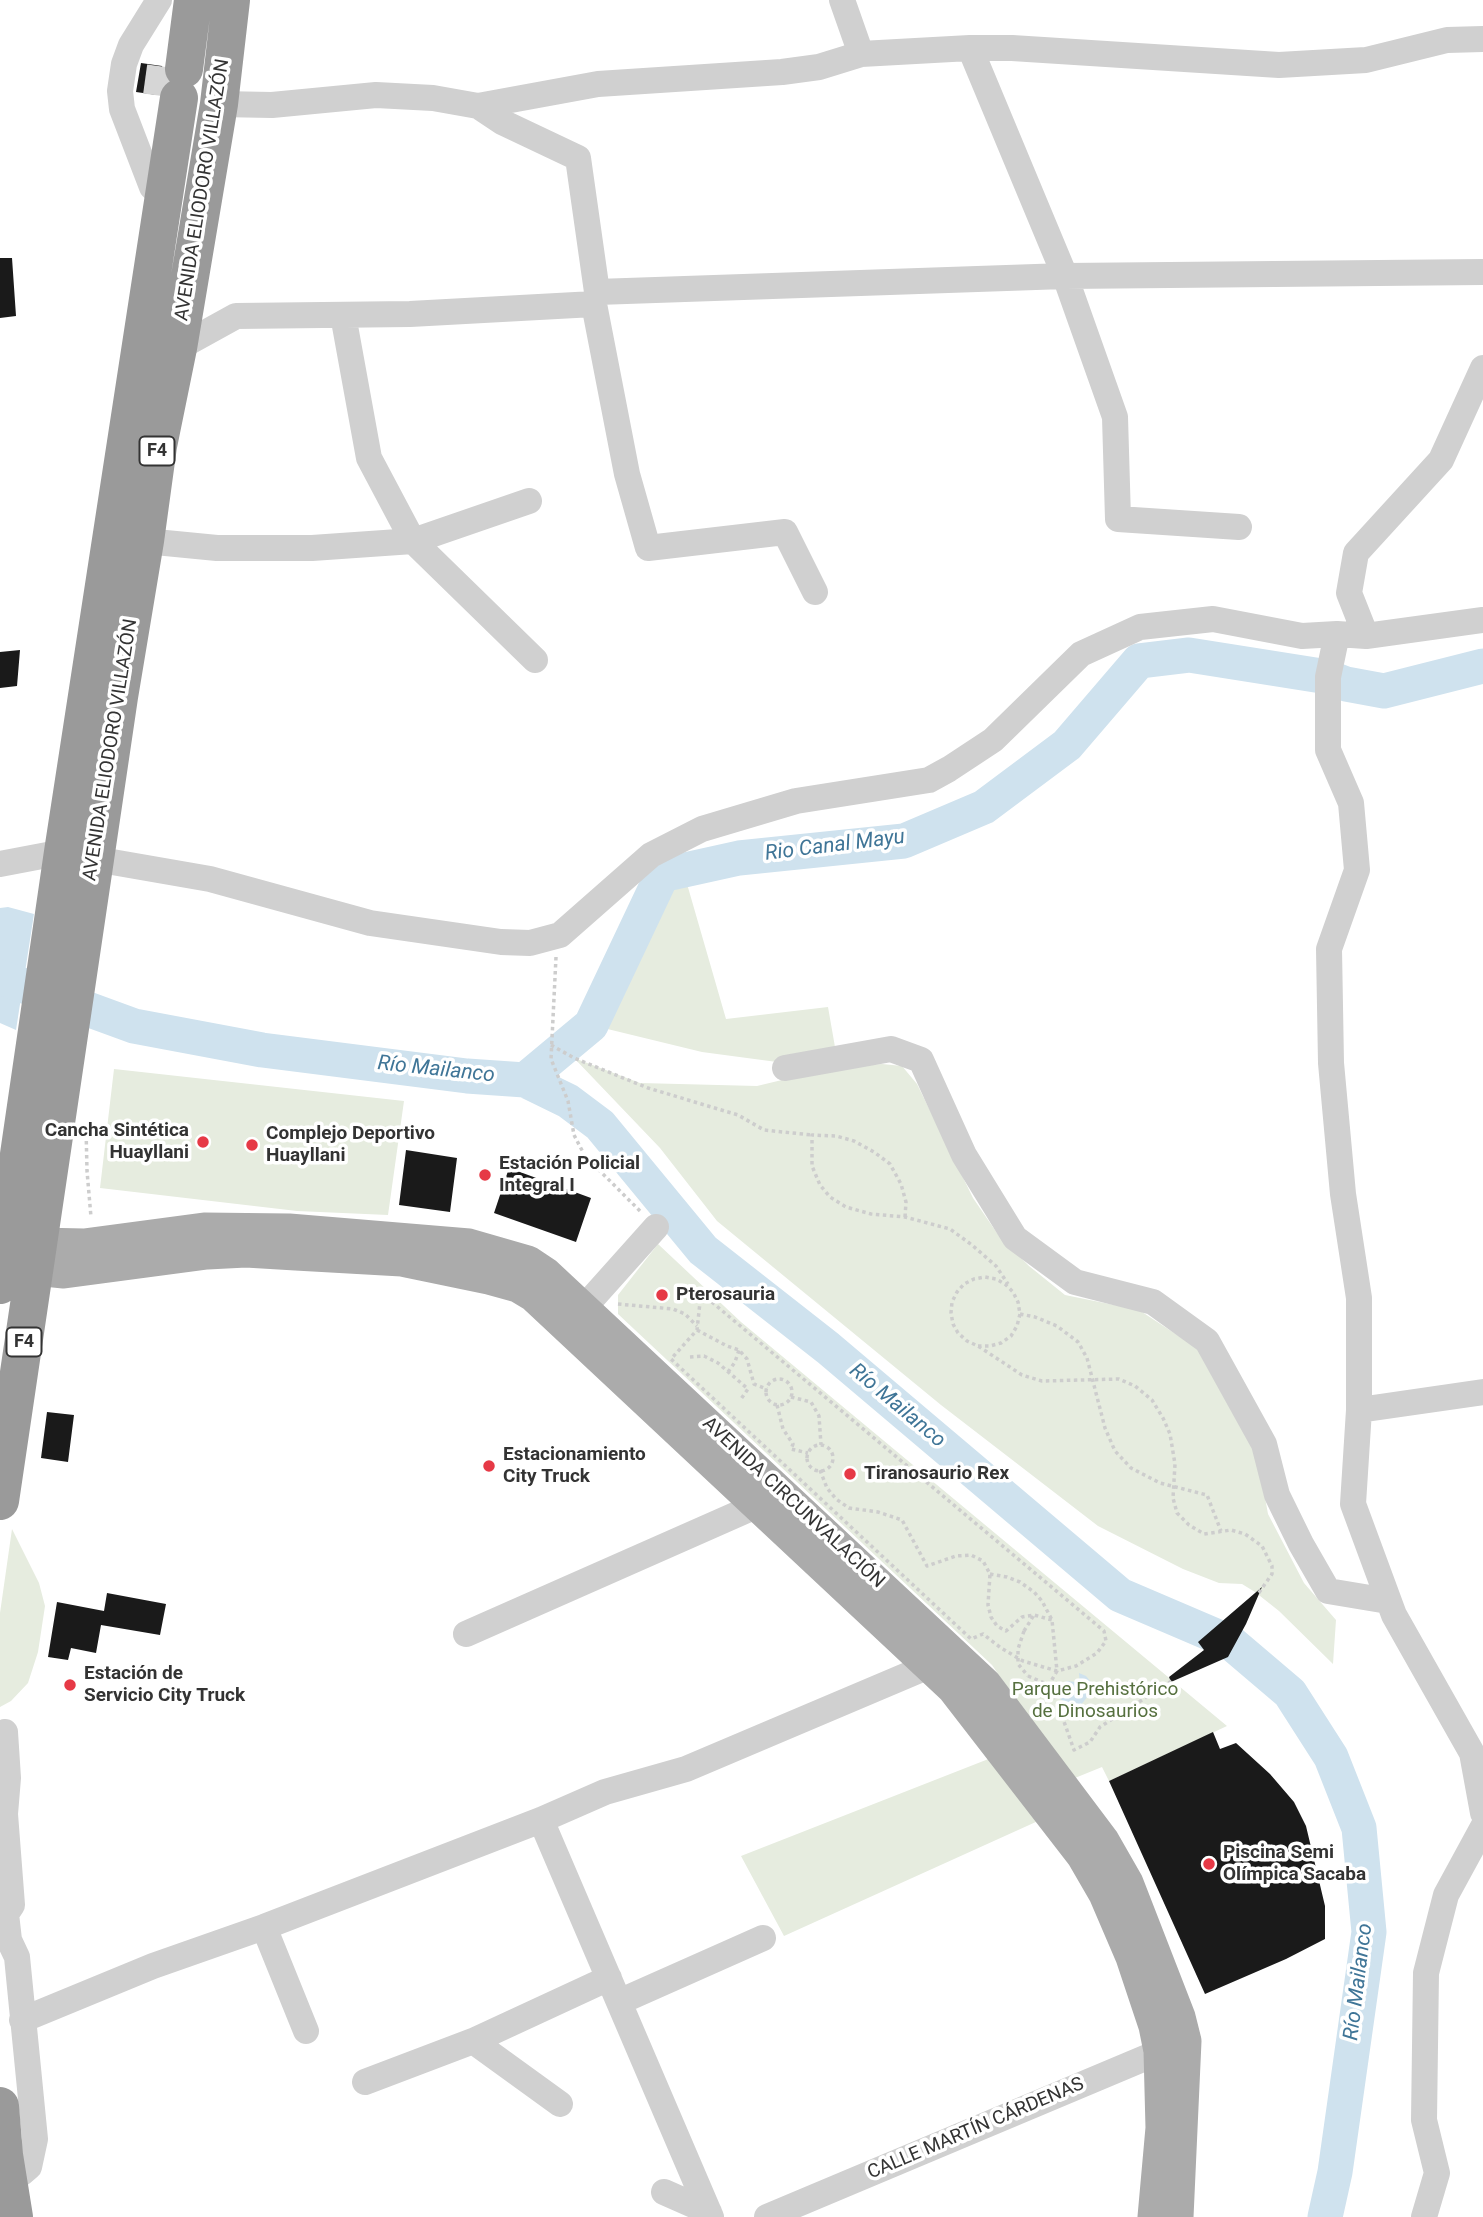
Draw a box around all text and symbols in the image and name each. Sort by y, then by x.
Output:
street label: AVENIDA ELIODORO VILLAZÓN [171,57,235,323]
road number: F4 [140,436,174,466]
street label: AVENIDA ELIODORO VILLAZÓN [79,617,143,883]
water label: Rio Canal Mayu [764,825,906,867]
water label: Río Mailanco [376,1051,496,1089]
place label: Cancha Sintética Huayllani [45,1120,189,1164]
place label: Complejo Deportivo Huayllani [266,1123,435,1167]
marker: Cancha Sintética Huayllani [195,1134,211,1150]
marker: Complejo Deportivo Huayllani [244,1137,260,1153]
place label: Estación Policial Integral I [499,1153,640,1197]
marker: Estación Policial Integral I [477,1167,493,1183]
place label: Pterosauria [676,1284,775,1306]
marker: Pterosauria [654,1287,670,1303]
road number: F4 [6,1328,42,1357]
water label: Río Mailanco [844,1359,950,1453]
street label: AVENIDA CIRCUNVALACIÓN [697,1413,889,1593]
place label: Estacionamiento City Truck [503,1444,646,1488]
marker: Estacionamiento City Truck [481,1458,497,1474]
place label: Tiranosaurio Rex [864,1463,1009,1485]
marker: Tiranosaurio Rex [842,1466,858,1482]
place label: Estación de Servicio City Truck [84,1663,245,1707]
marker: Estación de Servicio City Truck [62,1677,78,1693]
park label: Parque Prehistórico de Dinosaurios [1012,1679,1178,1723]
place label: Piscina Semi Olímpica Sacaba [1223,1842,1366,1886]
marker: Piscina Semi Olímpica Sacaba [1201,1856,1217,1872]
water label: Río Mailanco [1339,1922,1379,2042]
street label: CALLE MARTÍN CÁRDENAS [864,2073,1088,2185]

